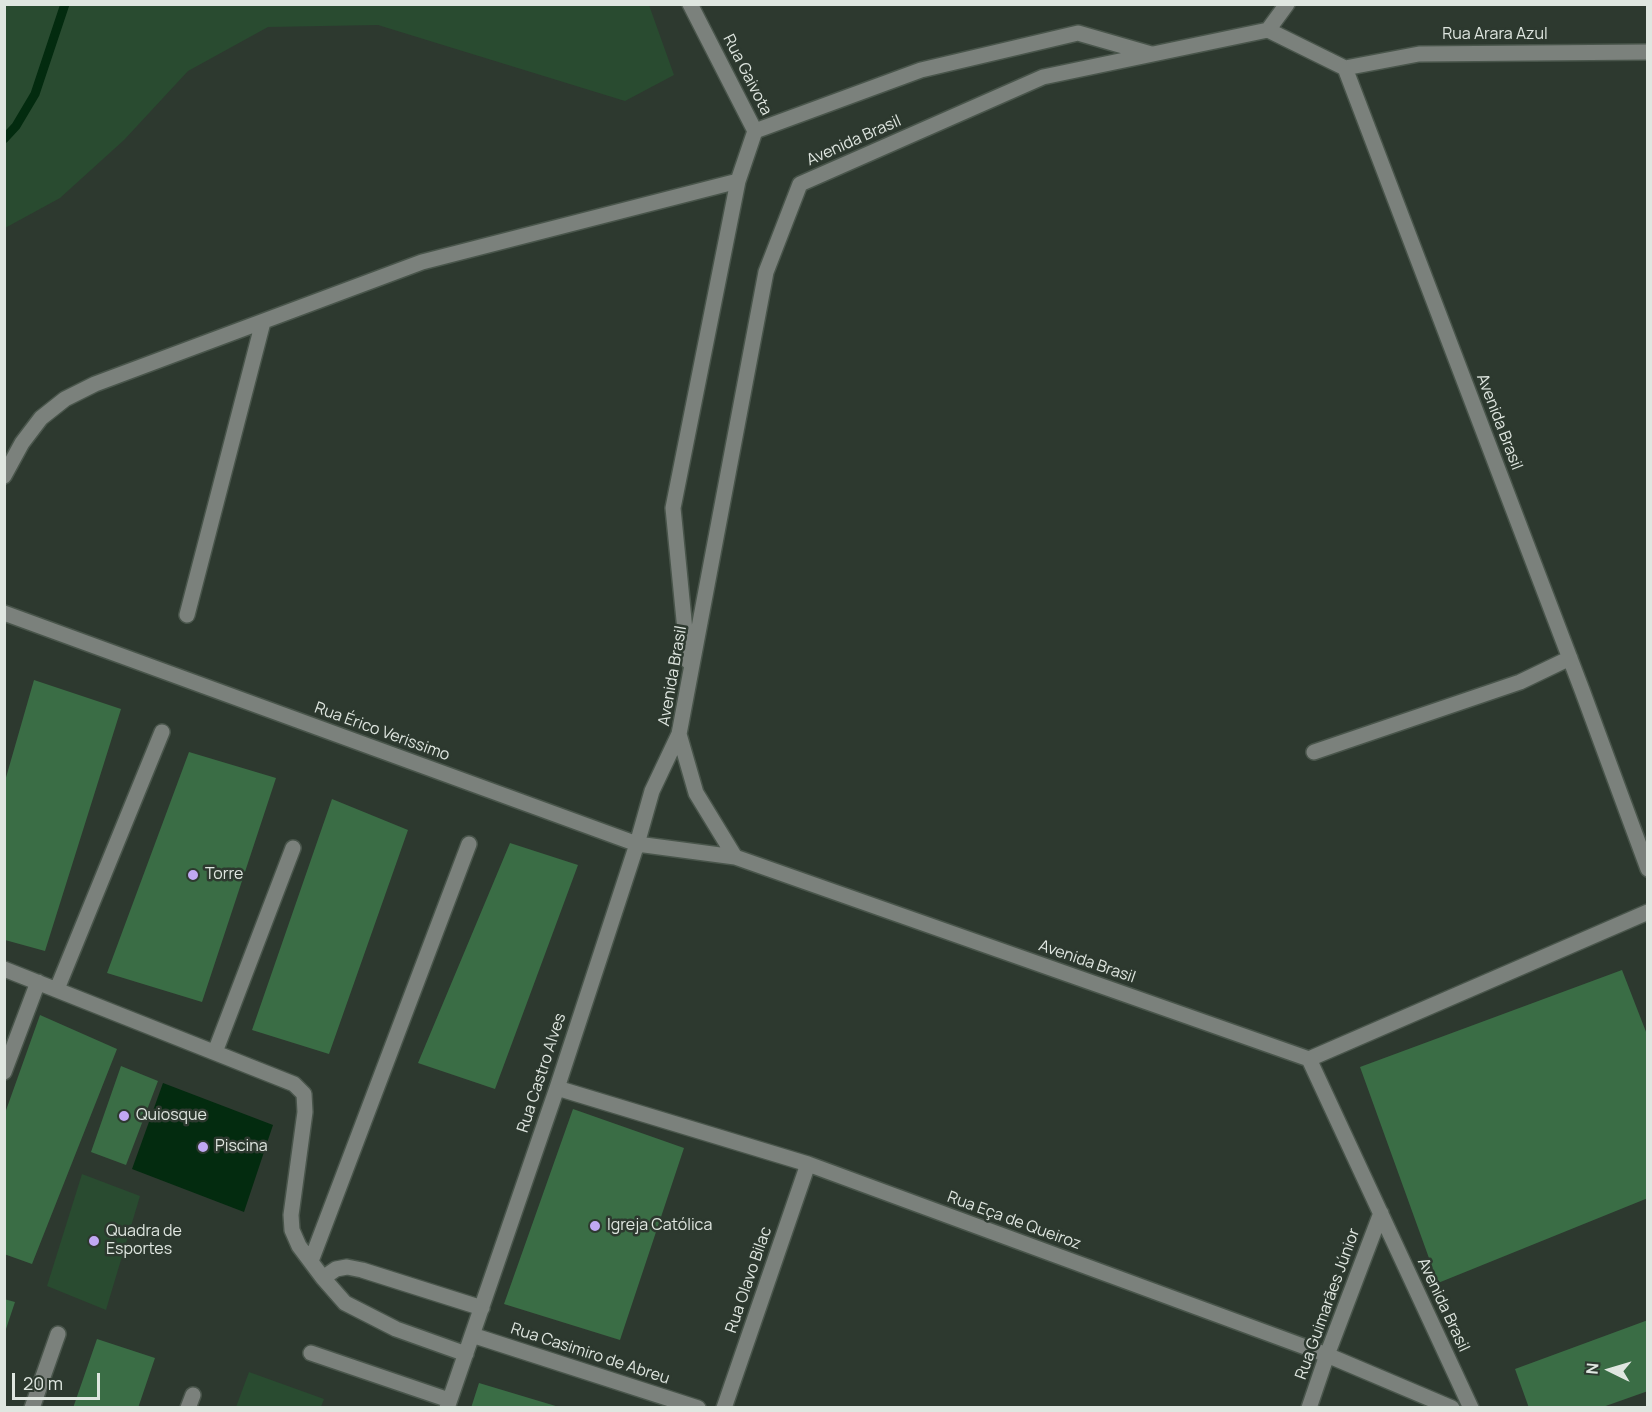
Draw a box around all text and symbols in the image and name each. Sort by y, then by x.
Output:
street label: Rua Arara Azul [1442,25,1548,45]
street label: Rua Gaivota [718,31,776,119]
street label: Avenida Brasil [804,112,904,170]
street label: Avenida Brasil [1472,371,1526,473]
street label: Avenida Brasil [655,624,691,728]
street label: Rua Érico Verissimo [312,699,452,765]
place label: Torre [205,865,243,885]
marker: Torre [186,868,200,882]
street label: Avenida Brasil [1036,936,1138,988]
street label: Rua Castro Alves [514,1011,570,1135]
place label: Quiosque [136,1106,207,1126]
marker: Quiosque [117,1109,131,1123]
place label: Piscina [215,1137,268,1157]
marker: Piscina [196,1140,210,1154]
street label: Rua Eça de Queiroz [944,1188,1084,1254]
place label: Igreja Católica [607,1216,712,1236]
marker: Igreja Católica [588,1219,602,1233]
place label: Quadra de Esportes [106,1222,182,1260]
street label: Rua Olavo Bilac [722,1224,776,1336]
street label: Rua Guimarães Júnior [1292,1226,1364,1382]
marker: Quadra de Esportes [87,1234,101,1248]
street label: Avenida Brasil [1413,1255,1473,1355]
street label: Rua Casimiro de Abreu [508,1319,672,1389]
north arrow [1580,1340,1640,1400]
scale bar [15,1361,104,1399]
text: N [1581,1362,1604,1375]
text: 20 m [23,1371,63,1395]

